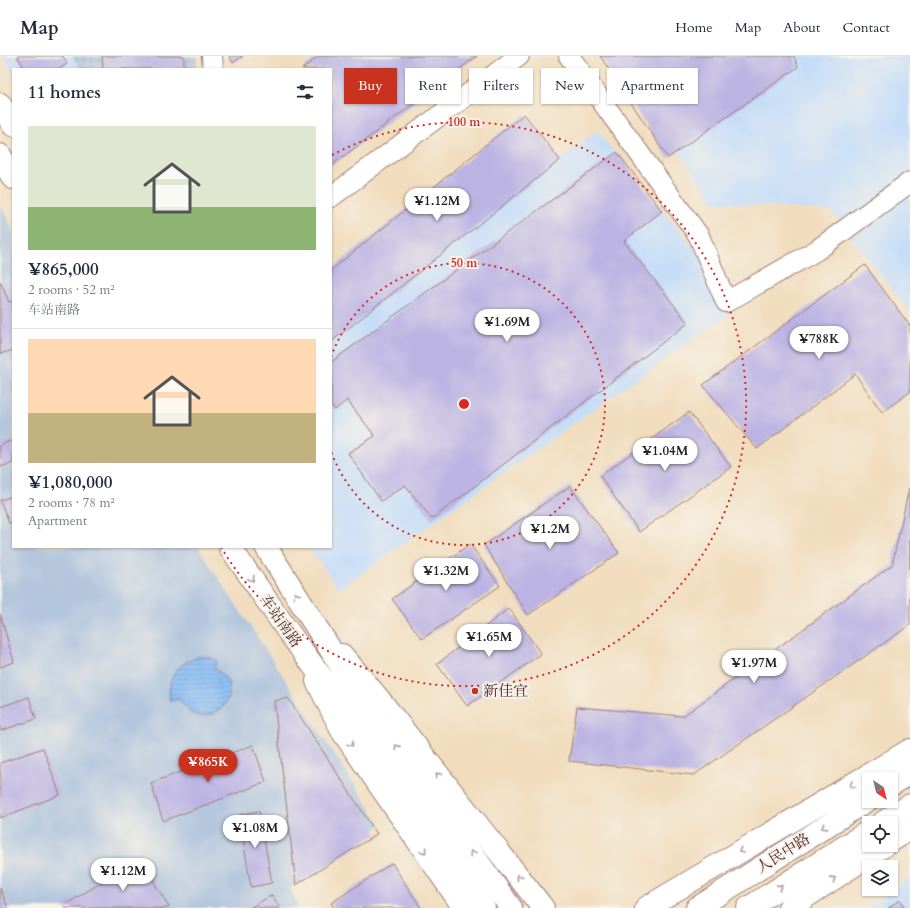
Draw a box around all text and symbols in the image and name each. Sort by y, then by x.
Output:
text: Map [20,15,59,41]
text: Home [675,18,713,37]
text: Map [735,18,761,37]
text: About [783,18,820,37]
text: Contact [842,18,890,37]
chip: Buy [344,68,397,104]
chip: Rent [405,68,461,104]
chip: Filters [469,68,533,104]
chip: New [541,68,599,104]
chip: Apartment [607,68,698,104]
text: 11 homes [28,81,101,104]
icon: filters [294,81,316,103]
text: 100 m [448,114,481,130]
icon: home [136,152,208,224]
pin: ¥1.12M [404,188,470,222]
text: ¥1.12M [414,192,460,210]
text: 50 m [451,255,478,271]
text: ¥865,000 [28,258,99,281]
text: 2 rooms · 52 m² [28,281,115,299]
text: 车站南路 [28,301,80,319]
pin: ¥1.69M [474,309,540,343]
text: ¥1.69M [484,313,530,331]
pin: ¥788K [791,326,847,360]
text: ¥788K [799,330,839,348]
icon: home [136,365,208,437]
centre of rings [457,397,471,411]
pin: ¥1.04M [632,438,698,472]
text: ¥1.04M [642,442,688,460]
text: ¥1,080,000 [28,471,112,494]
text: 2 rooms · 78 m² [28,494,115,512]
text: Apartment [28,512,87,530]
pin: ¥1.2M [522,516,578,550]
text: ¥1.2M [530,520,570,538]
pin: ¥1.32M [413,558,479,592]
text: ¥1.32M [423,562,469,580]
one-way arrow [247,575,255,582]
street label: 车站南路 [256,591,306,651]
one-way arrow [293,592,300,599]
pin: ¥1.65M [456,624,522,658]
text: ¥1.65M [466,628,512,646]
pin: ¥1.97M [721,650,787,684]
text: ¥1.97M [731,654,777,672]
place label: 新佳宜 [483,681,528,701]
marker: 新佳宜 [470,686,480,696]
one-way arrow [346,740,354,747]
one-way arrow [395,745,402,752]
pin: ¥865K [180,749,236,783]
text: ¥865K [188,753,228,771]
one-way arrow [436,772,443,779]
north arrow [862,772,898,808]
map controls [862,772,898,896]
one-way arrow [849,780,856,787]
pin: ¥1.08M [222,815,288,849]
button: locate [862,816,898,852]
text: ¥1.08M [232,819,278,837]
one-way arrow [821,823,828,830]
street label: 人民中路 [752,829,814,877]
one-way arrow [419,847,427,854]
one-way arrow [738,847,745,854]
one-way arrow [470,851,477,858]
pin: ¥1.12M [90,858,156,892]
button: layers [862,860,898,896]
text: ¥1.12M [100,862,146,880]
one-way arrow [516,875,523,882]
one-way arrow [829,877,836,884]
one-way arrow [776,885,783,892]

